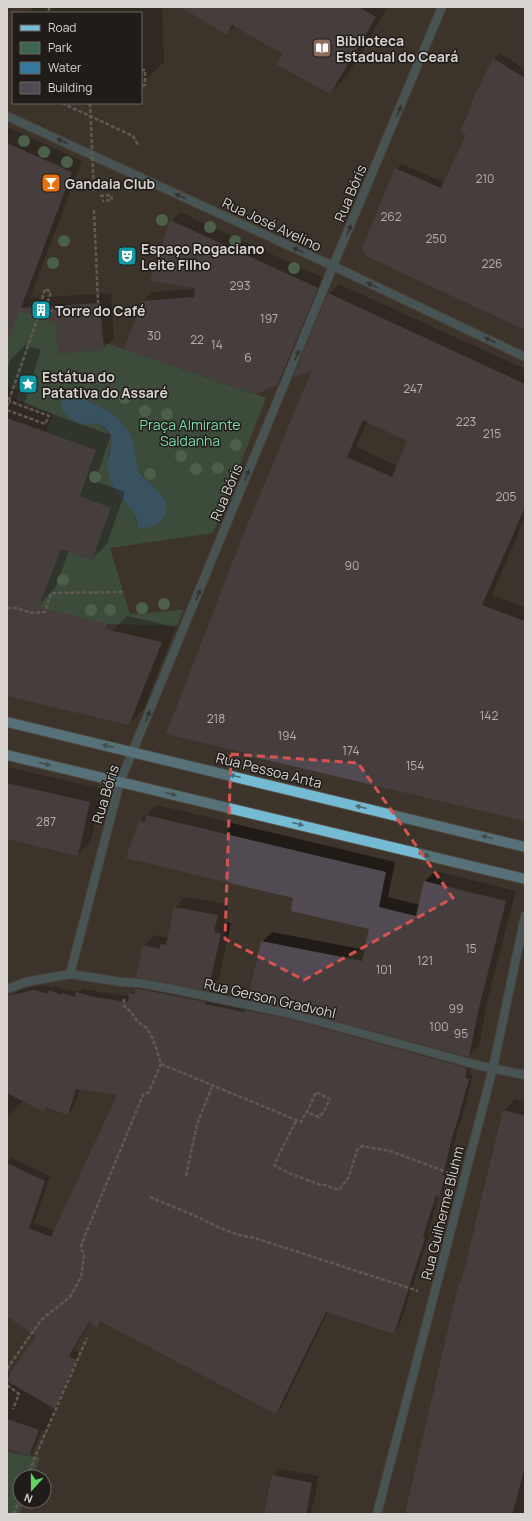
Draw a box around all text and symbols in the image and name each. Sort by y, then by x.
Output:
legend [12,12,142,104]
text: Road [48,19,76,36]
place label: Biblioteca Estadual do Ceará [336,31,458,66]
library icon: Biblioteca Estadual do Ceará [311,37,333,59]
text: Park [48,39,73,56]
text: Water [48,59,82,76]
text: Building [48,79,92,96]
one-way arrow [397,104,403,116]
one-way arrow [56,138,67,144]
street label: Rua Bóris [329,162,371,224]
house number: 210 [476,170,494,187]
bar icon: Gandaia Club [40,172,62,194]
place label: Gandaia Club [65,174,155,193]
one-way arrow [174,193,185,199]
street label: Rua José Avelino [219,193,325,255]
house number: 262 [380,208,402,225]
one-way arrow [346,224,352,236]
house number: 250 [425,230,447,247]
place label: Espaço Rogaciano Leite Filho [141,239,265,274]
theatre icon: Espaço Rogaciano Leite Filho [116,245,138,267]
one-way arrow [292,247,304,253]
house number: 226 [481,255,503,272]
house number: 293 [230,277,250,294]
one-way arrow [366,282,378,288]
building icon: Torre do Café [30,299,52,321]
place label: Torre do Café [55,301,146,320]
house number: 197 [260,310,278,327]
house number: 30 [147,327,161,344]
house number: 22 [190,331,204,348]
house number: 14 [211,336,223,353]
one-way arrow [484,337,495,343]
house number: 6 [244,349,252,366]
one-way arrow [295,349,301,361]
place label: Estátua do Patativa do Assaré [42,367,168,402]
place icon: Estátua do Patativa do Assaré [17,373,39,395]
house number: 247 [403,380,423,397]
house number: 223 [456,413,476,430]
park label: Praça Almirante Saldanha [140,415,240,450]
house number: 215 [483,425,501,442]
street label: Rua Bóris [205,461,247,523]
one-way arrow [245,469,251,481]
house number: 205 [495,488,517,505]
house number: 90 [345,557,359,574]
one-way arrow [195,589,201,601]
house number: 142 [480,707,498,724]
one-way arrow [145,709,151,721]
house number: 218 [207,710,225,727]
house number: 194 [277,727,297,744]
one-way arrow [102,742,114,748]
house number: 174 [342,742,360,759]
street label: Rua Pessoa Anta [214,748,324,792]
house number: 154 [406,757,424,774]
one-way arrow [39,761,51,767]
street label: Rua Bóris [87,762,123,826]
one-way arrow [228,773,241,779]
one-way arrow [166,791,178,797]
one-way arrow [355,803,367,809]
house number: 287 [36,813,56,830]
one-way arrow [292,822,304,828]
one-way arrow [481,834,493,840]
one-way arrow [418,852,430,858]
house number: 15 [465,940,477,957]
house number: 121 [417,952,433,969]
house number: 101 [376,961,392,978]
street label: Rua Gerson Gradvohl [202,974,338,1022]
house number: 99 [449,1000,463,1017]
house number: 100 [429,1018,449,1035]
house number: 95 [454,1025,468,1042]
street label: Rua Guilherme Bluhm [416,1144,468,1282]
north arrow [12,1469,52,1509]
text: N [22,1490,35,1507]

